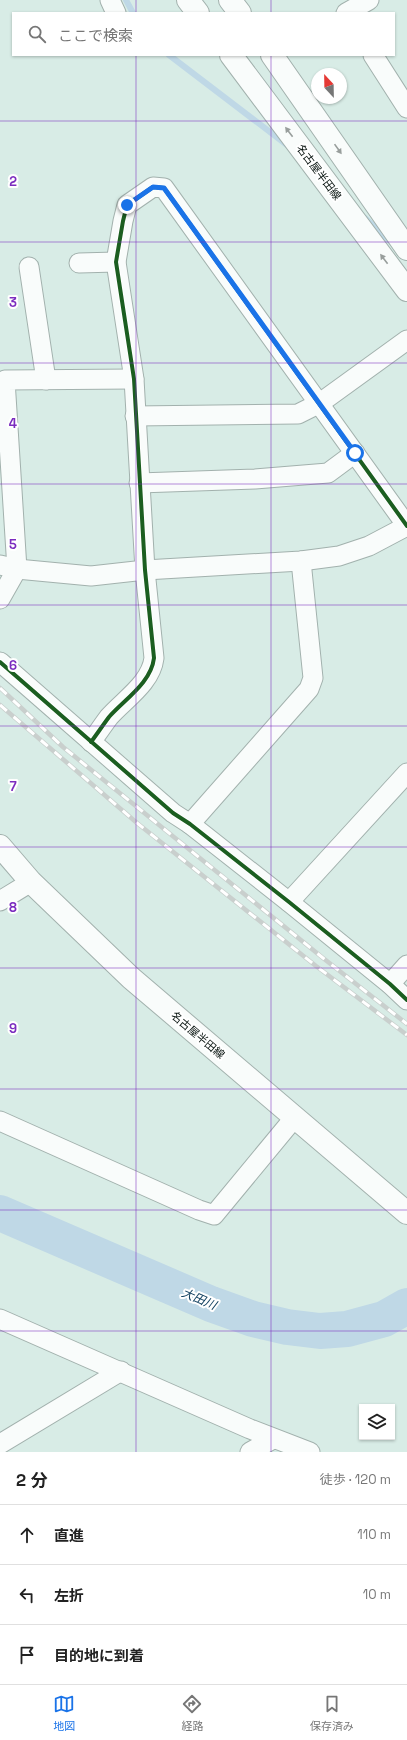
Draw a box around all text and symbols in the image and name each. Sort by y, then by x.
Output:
search box [12,12,395,56]
icon: search [26,23,48,45]
text: ここで検索 [58,26,133,45]
north arrow [311,68,347,104]
one-way arrow [285,127,293,137]
street label: 名古屋半田線 [294,141,344,203]
one-way arrow [334,144,342,154]
text: 2 [9,173,17,190]
route end [118,196,136,214]
one-way arrow [380,253,388,264]
text: 3 [9,294,17,311]
text: 4 [9,415,17,432]
route start [346,444,364,462]
text: 5 [9,536,17,553]
text: 6 [9,657,17,674]
text: 7 [9,778,17,795]
text: 8 [9,899,17,916]
street label: 名古屋半田線 [168,1008,228,1062]
text: 9 [9,1020,17,1037]
water label: 大田川 [179,1285,221,1314]
map controls [359,1404,395,1440]
button: layers [359,1404,395,1440]
text: 2 分 [16,1469,47,1491]
text: 徒歩 · 120 m [320,1471,391,1488]
icon: ahead [16,1524,38,1546]
text: 直進 [54,1526,84,1545]
text: 110 m [357,1526,391,1543]
icon: left [16,1584,38,1606]
text: 左折 [54,1586,84,1605]
text: 10 m [363,1586,391,1603]
icon: arrive [16,1644,38,1666]
text: 目的地に到着 [54,1646,144,1665]
tab: 地図 [53,1693,75,1733]
tab: 経路 [181,1693,203,1733]
tab: 保存済み [310,1693,354,1733]

